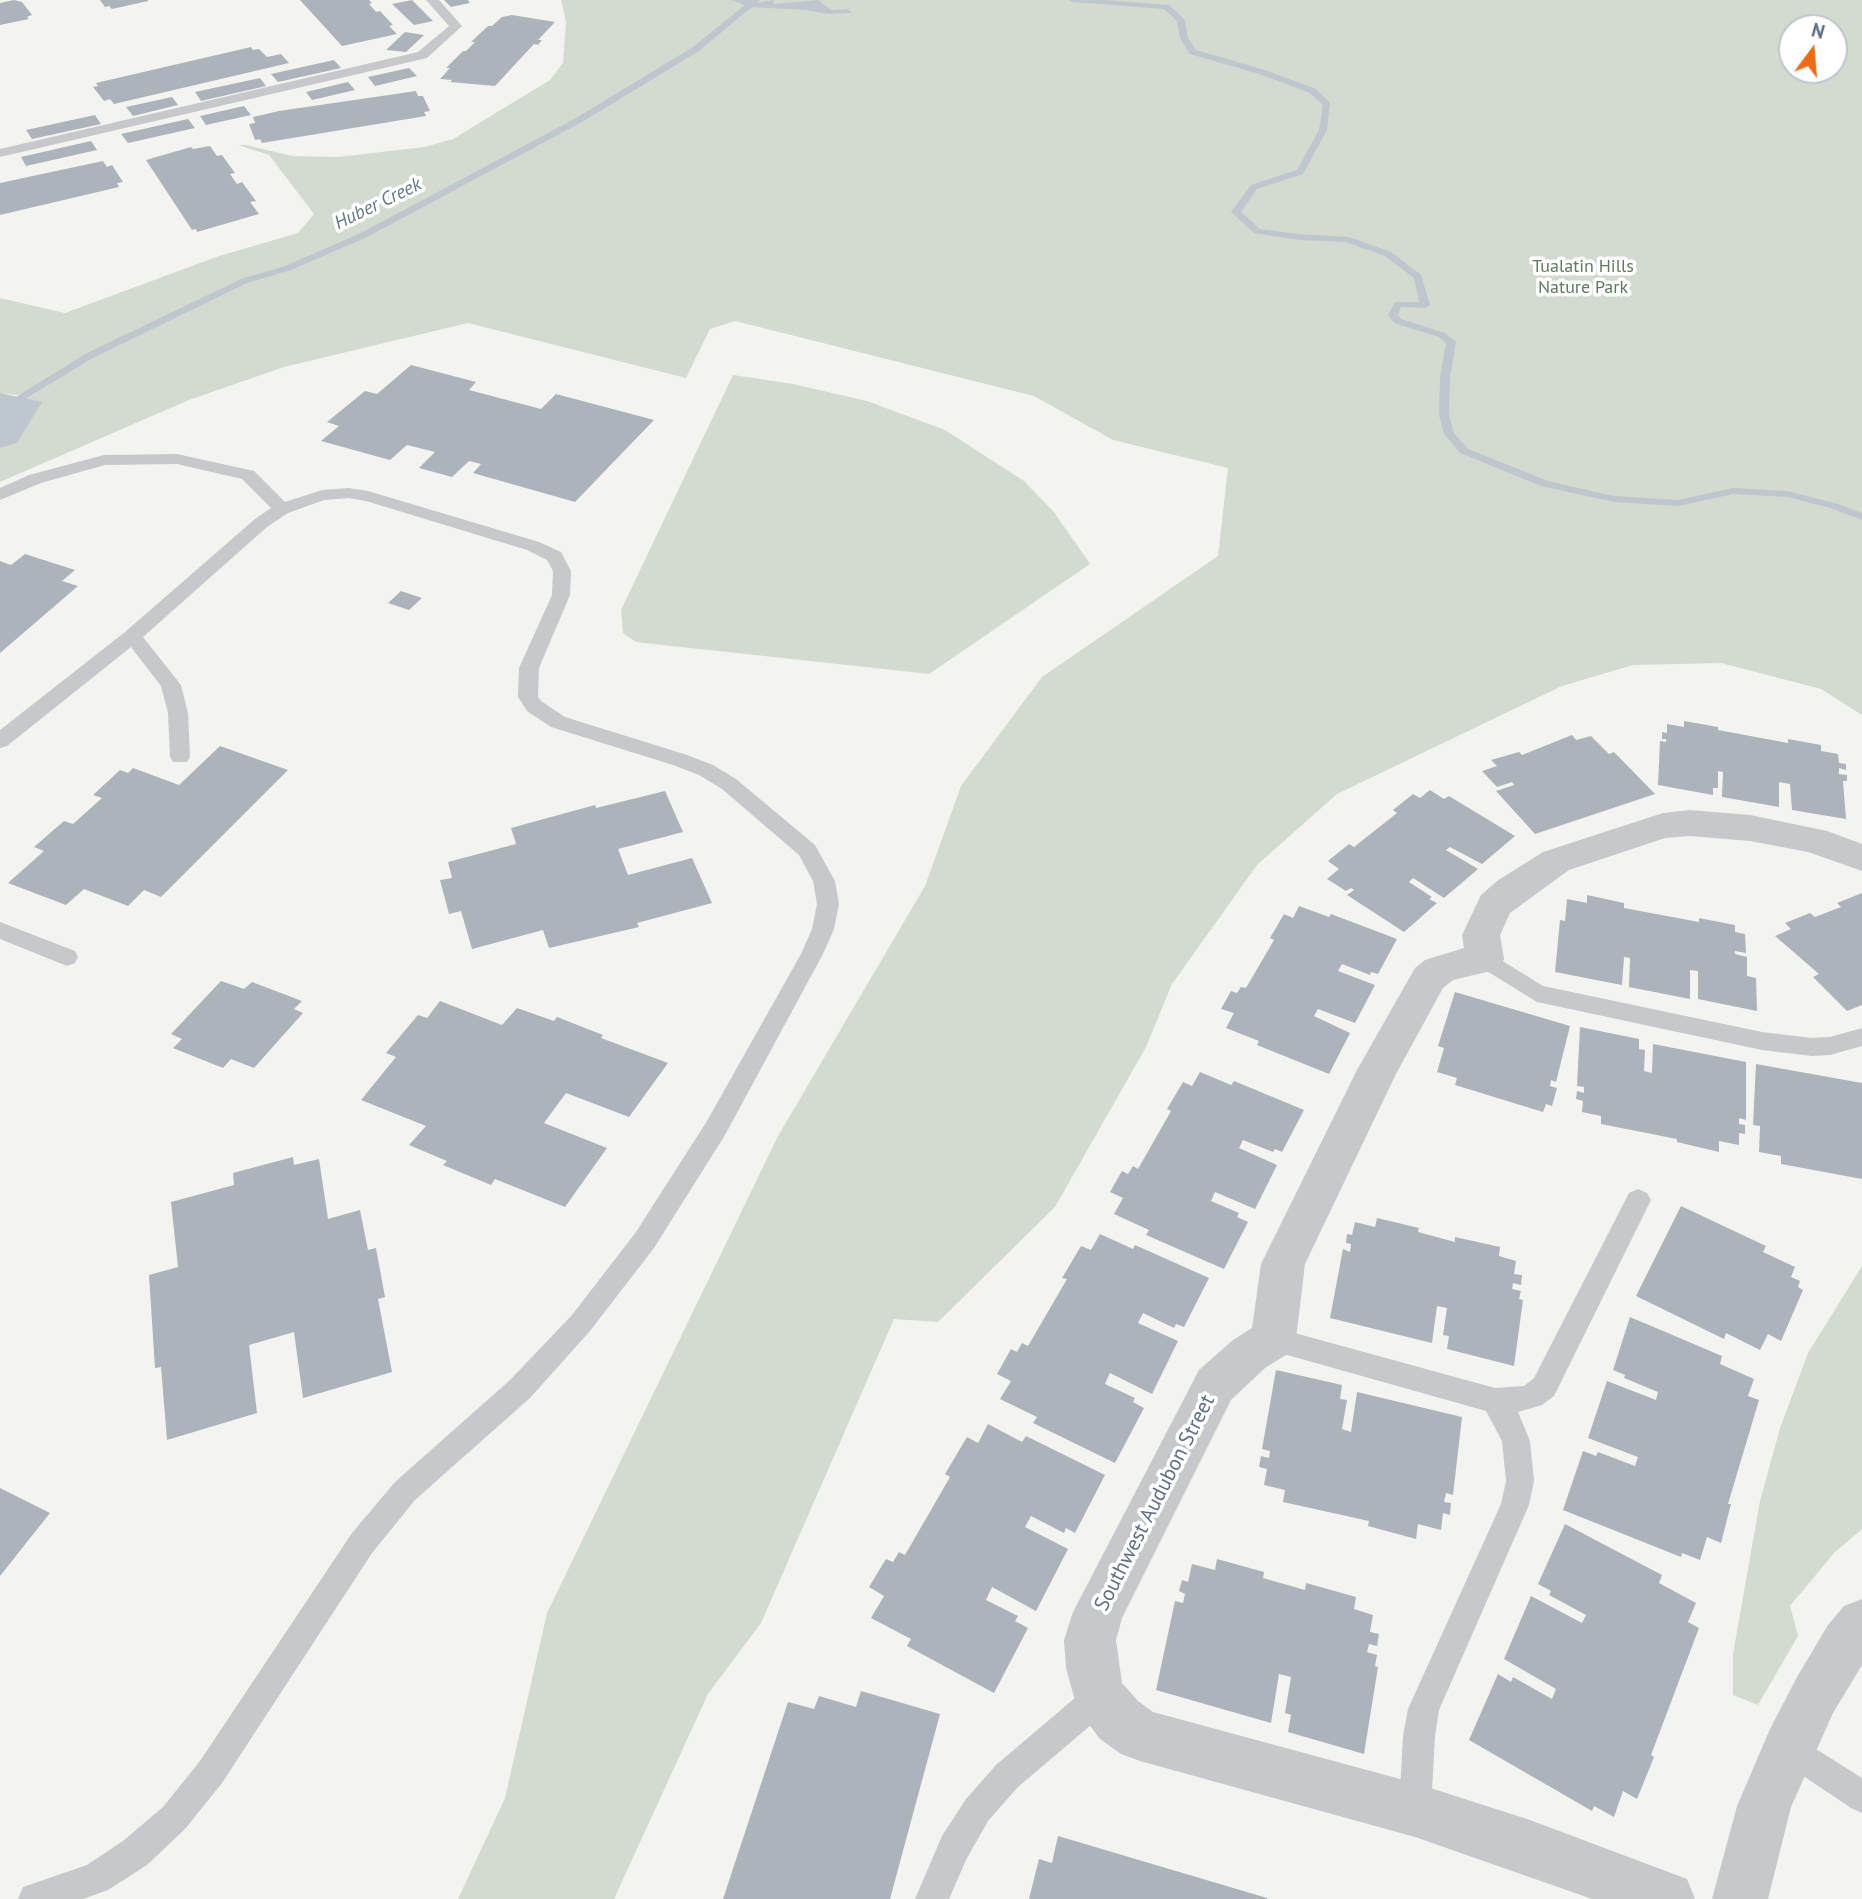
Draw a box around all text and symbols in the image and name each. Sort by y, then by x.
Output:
north arrow [1778,14,1848,84]
text: N [1809,17,1828,44]
water label: Huber Creek [331,173,425,235]
park label: Tualatin Hills Nature Park [1532,256,1634,298]
street label: Southwest Audubon Street [1089,1391,1221,1615]

